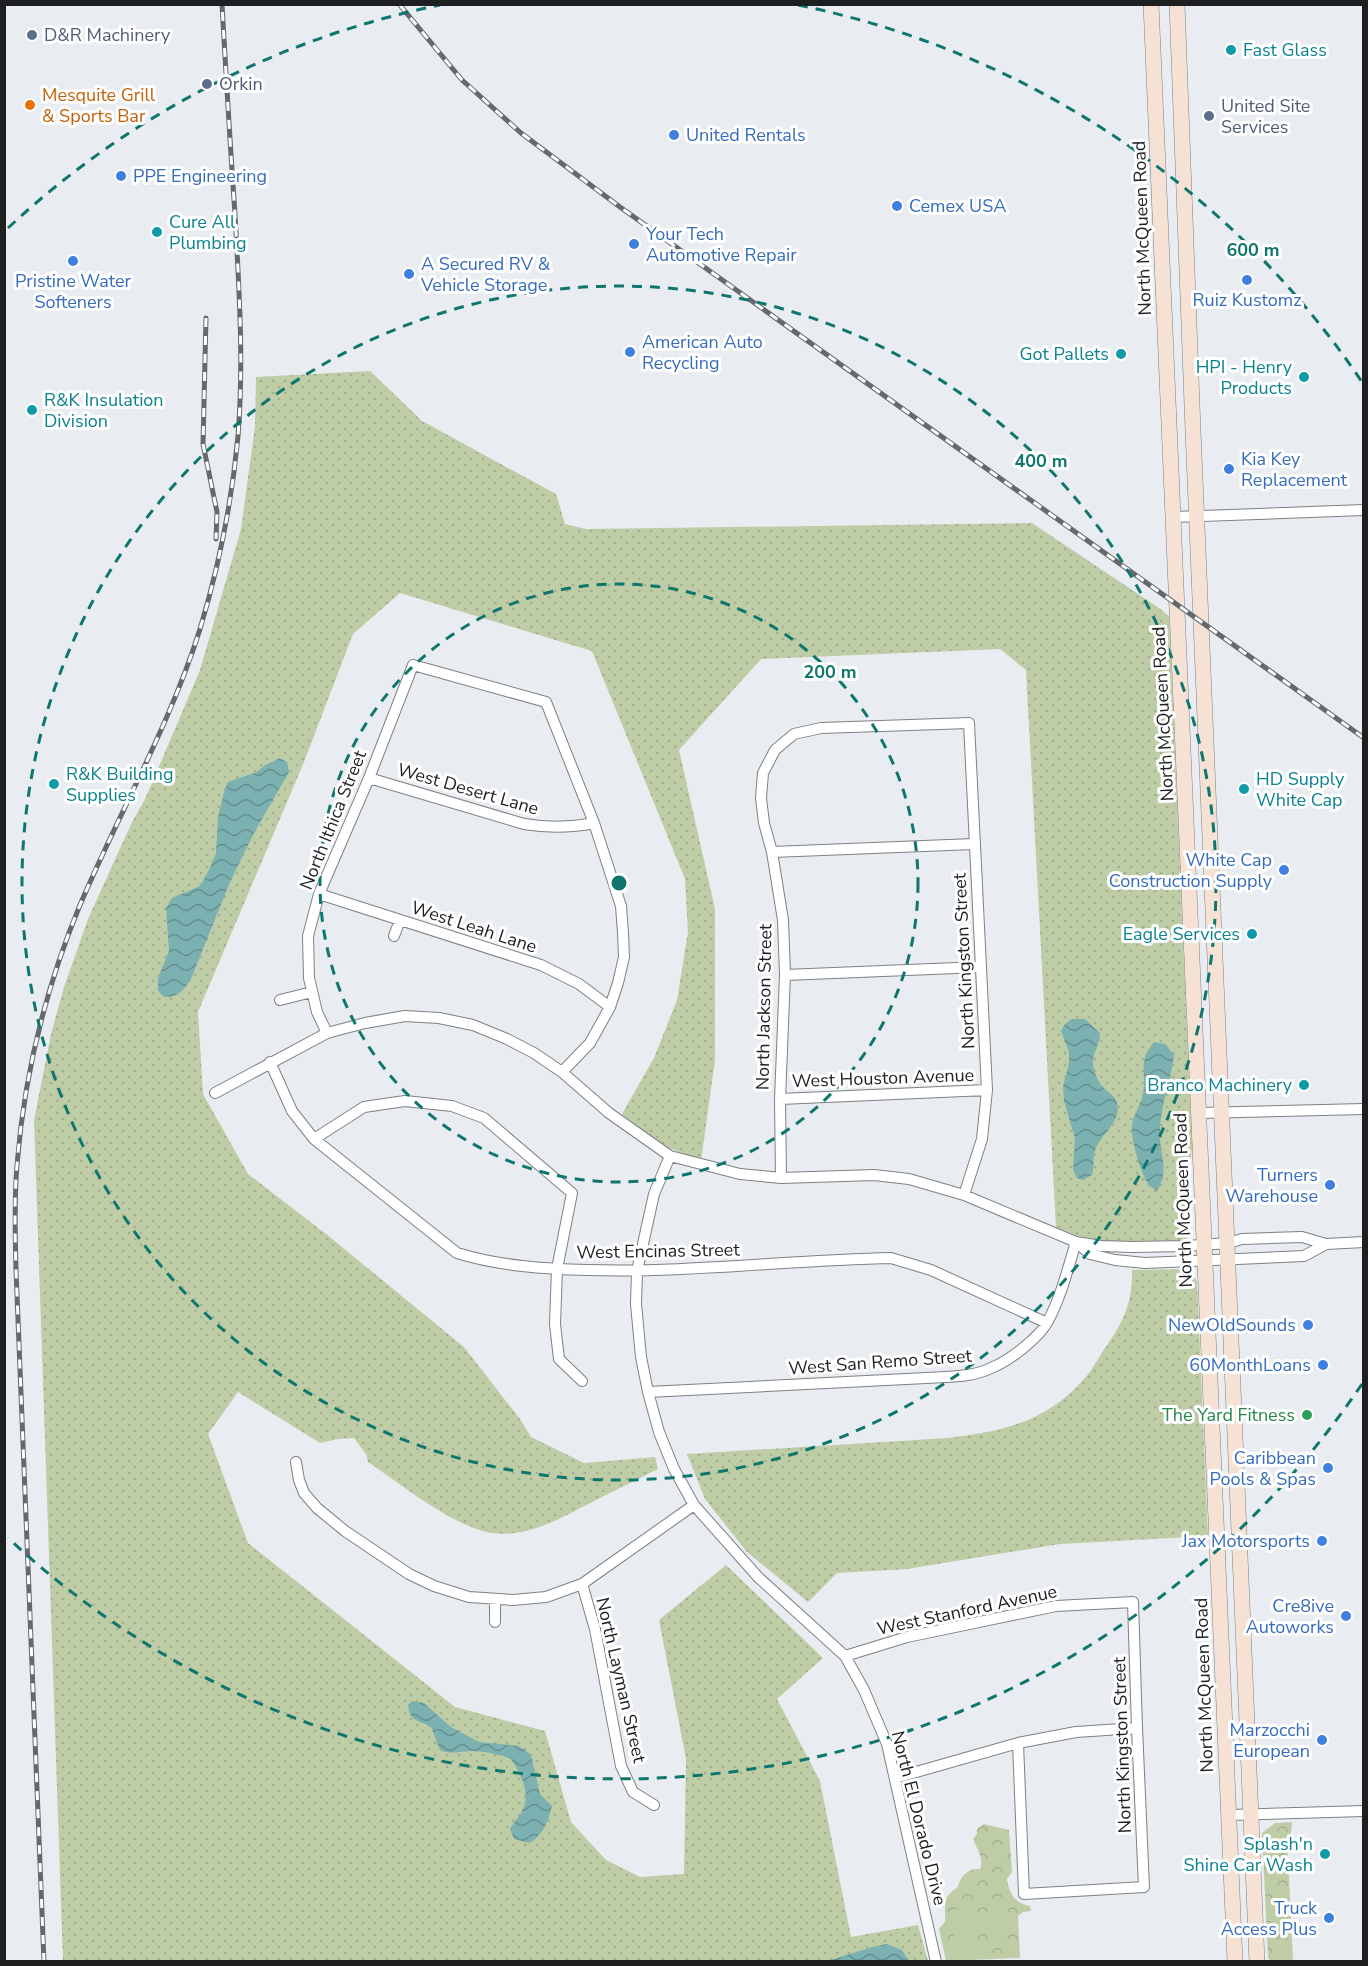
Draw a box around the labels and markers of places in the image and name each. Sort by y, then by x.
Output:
place label: D&R Machinery [44,23,171,47]
marker: D&R Machinery [25,28,39,42]
place label: Fast Glass [1243,38,1327,62]
marker: Fast Glass [1224,43,1238,57]
place label: Orkin [219,72,263,96]
marker: Orkin [200,77,214,91]
place label: Mesquite Grill & Sports Bar [42,83,156,128]
place label: United Site Services [1221,94,1310,139]
marker: Mesquite Grill & Sports Bar [23,98,37,112]
marker: United Site Services [1202,109,1216,123]
place label: United Rentals [686,123,806,147]
marker: United Rentals [667,128,681,142]
place label: PPE Engineering [133,164,267,188]
marker: PPE Engineering [114,169,128,183]
place label: Cemex USA [909,194,1006,218]
marker: Cemex USA [890,199,904,213]
place label: Cure All Plumbing [169,210,247,255]
place label: Your Tech Automotive Repair [645,222,797,267]
marker: Cure All Plumbing [150,225,164,239]
marker: Your Tech Automotive Repair [627,237,641,251]
place label: A Secured RV & Vehicle Storage [420,252,551,297]
marker: Pristine Water Softeners [66,254,80,268]
marker: A Secured RV & Vehicle Storage [402,267,416,281]
place label: Pristine Water Softeners [15,269,131,314]
marker: Ruiz Kustomz [1240,273,1254,287]
place label: Ruiz Kustomz [1193,288,1301,312]
place label: American Auto Recycling [642,330,763,375]
place label: Got Pallets [1019,342,1109,366]
marker: American Auto Recycling [623,345,637,359]
marker: Got Pallets [1114,347,1128,361]
place label: HPI - Henry Products [1196,355,1293,400]
marker: HPI - Henry Products [1297,370,1311,384]
place label: R&K Insulation Division [44,388,164,433]
marker: R&K Insulation Division [25,403,39,417]
place label: Kia Key Replacement [1241,447,1348,492]
marker: Kia Key Replacement [1222,462,1236,476]
place label: R&K Building Supplies [66,762,174,807]
place label: HD Supply White Cap [1256,767,1345,812]
marker: R&K Building Supplies [47,777,61,791]
marker: HD Supply White Cap [1237,782,1251,796]
place label: White Cap Construction Supply [1109,848,1273,893]
marker: White Cap Construction Supply [1277,863,1291,877]
centre of rings [609,873,629,893]
place label: Eagle Services [1123,922,1240,946]
marker: Eagle Services [1245,927,1259,941]
place label: Branco Machinery [1147,1073,1293,1097]
marker: Branco Machinery [1297,1078,1311,1092]
place label: Turners Warehouse [1225,1163,1318,1208]
marker: Turners Warehouse [1323,1178,1337,1192]
place label: NewOldSounds [1168,1313,1296,1337]
marker: NewOldSounds [1301,1318,1315,1332]
place label: 60MonthLoans [1189,1353,1311,1377]
marker: 60MonthLoans [1316,1358,1330,1372]
place label: The Yard Fitness [1162,1403,1295,1427]
marker: The Yard Fitness [1300,1408,1314,1422]
place label: Caribbean Pools & Spas [1210,1446,1316,1491]
marker: Caribbean Pools & Spas [1321,1461,1335,1475]
place label: Jax Motorsports [1181,1529,1310,1553]
marker: Jax Motorsports [1315,1534,1329,1548]
place label: Cre8ive Autoworks [1246,1594,1334,1639]
marker: Cre8ive Autoworks [1339,1609,1353,1623]
place label: Marzocchi European [1230,1718,1310,1763]
marker: Marzocchi European [1315,1733,1329,1747]
place label: Splash'n Shine Car Wash [1183,1832,1313,1877]
marker: Splash'n Shine Car Wash [1318,1847,1332,1861]
place label: Truck Access Plus [1221,1896,1318,1941]
marker: Truck Access Plus [1322,1911,1336,1925]

